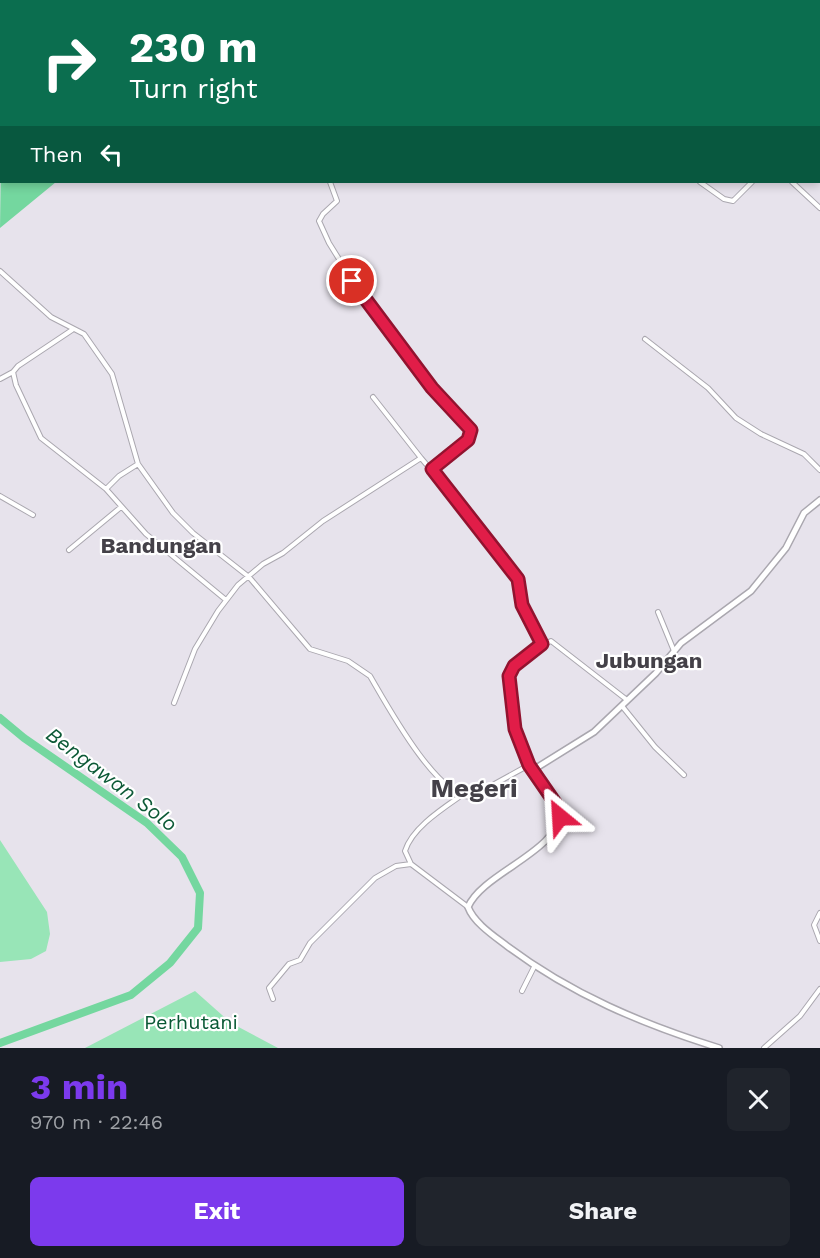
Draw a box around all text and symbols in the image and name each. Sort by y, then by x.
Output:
text: 230 m [129,23,258,72]
icon: right [30,24,108,102]
text: Turn right [129,73,258,105]
icon: left [95,138,128,171]
text: Then [30,142,83,167]
pin [326,255,377,306]
icon: arrive [335,264,368,297]
district label: Bandungan [100,533,222,558]
district label: Jubungan [596,648,702,673]
water label: Bengawan Solo [41,721,183,837]
district label: Megeri [431,773,518,803]
position arrow [528,785,592,849]
park label: Perhutani [144,1010,238,1034]
text: 3 min [30,1066,128,1108]
button: close [727,1068,790,1131]
text: 970 m · 22:46 [30,1110,163,1134]
button: Exit [30,1177,404,1246]
button: Share [416,1177,790,1246]

